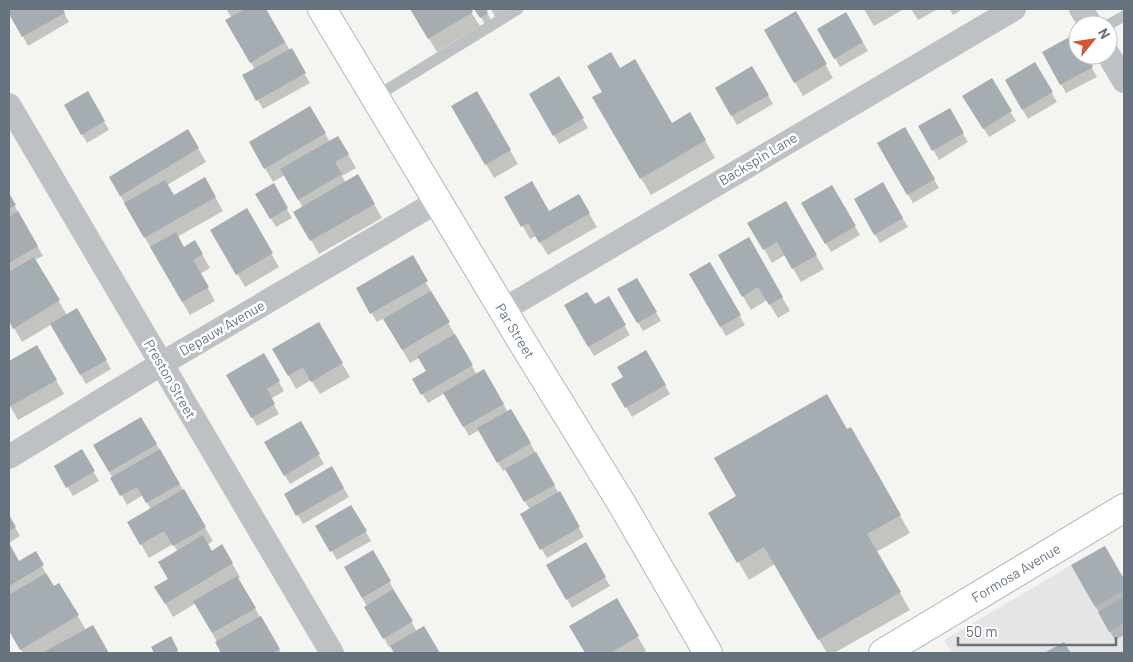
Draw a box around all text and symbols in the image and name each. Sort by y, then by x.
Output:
north arrow [1068,15,1118,65]
text: N [1095,25,1114,42]
street label: Backspin Lane [715,128,800,189]
street label: Depauw Avenue [176,296,268,359]
street label: Par Street [492,300,539,361]
street label: Preston Street [141,336,200,421]
street label: Formosa Avenue [968,539,1063,606]
scale bar [958,614,1116,646]
text: 50 m [966,622,998,640]

